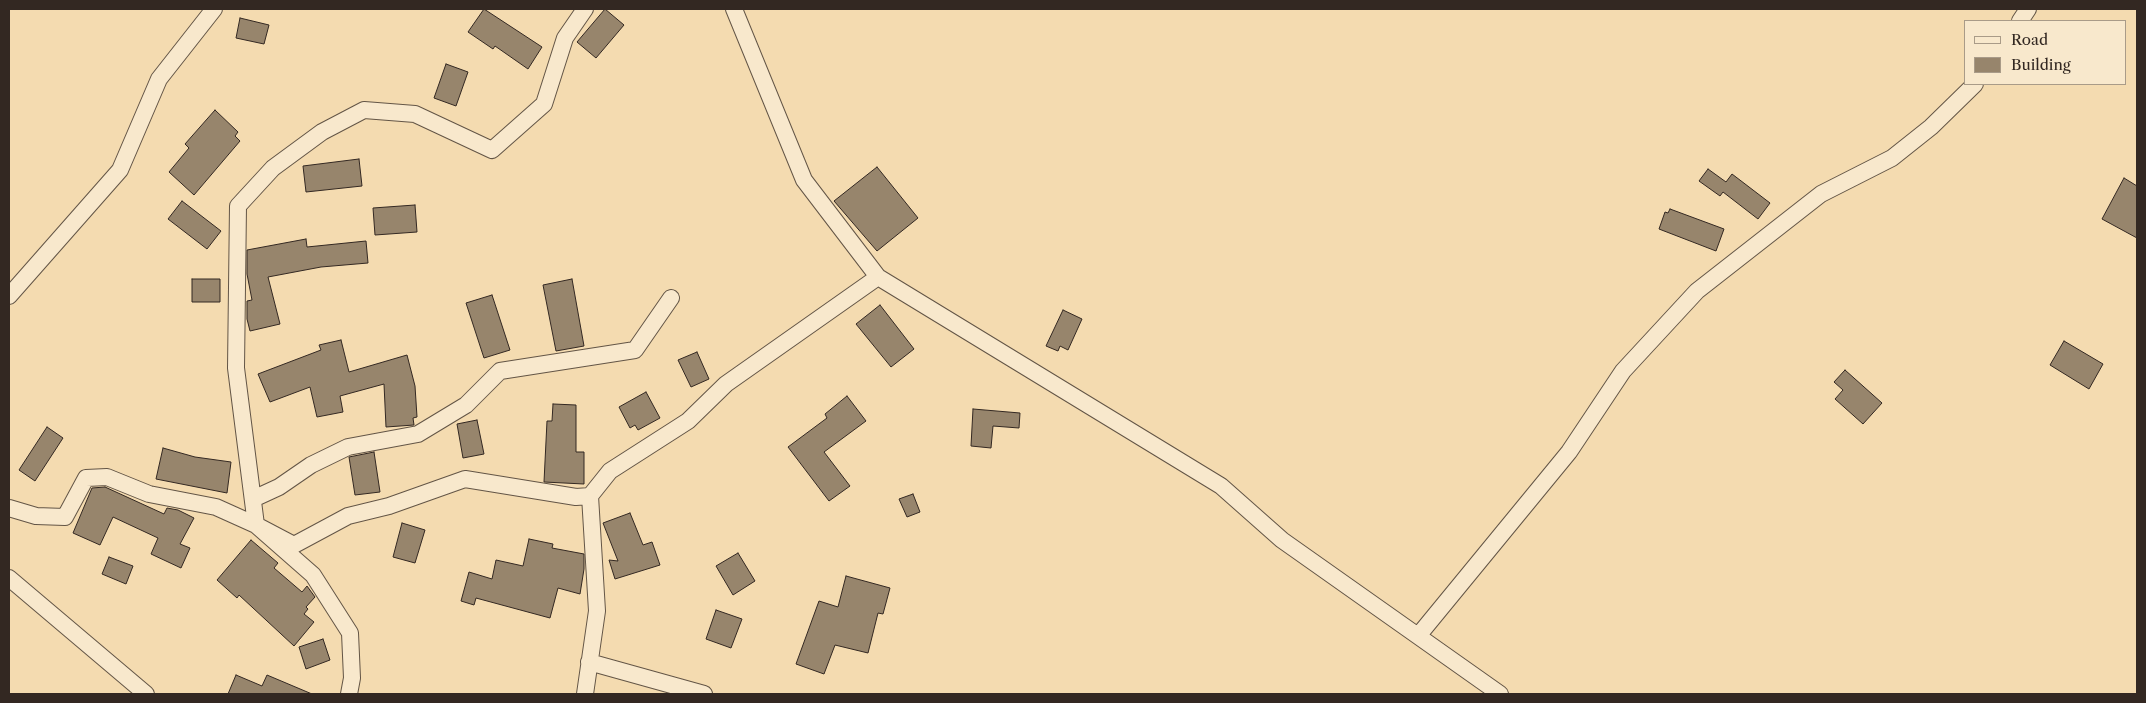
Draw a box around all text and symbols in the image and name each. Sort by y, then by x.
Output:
legend [1964,20,2126,85]
text: Road [2011,30,2048,49]
text: Building [2011,55,2071,74]

